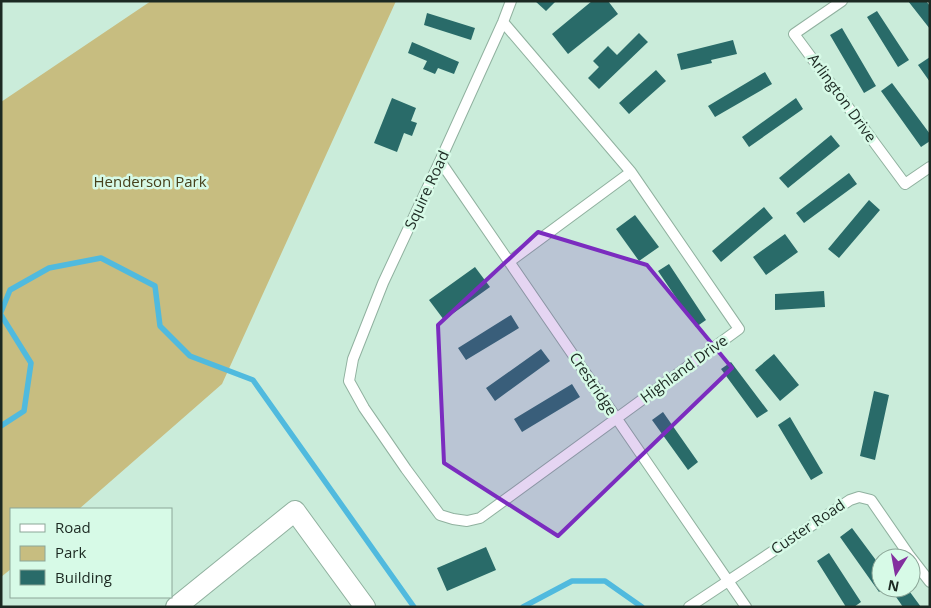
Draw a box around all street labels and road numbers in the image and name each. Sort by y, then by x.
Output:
street label: Arlington Drive [804,49,882,146]
street label: Squire Road [399,147,453,232]
street label: Highland Drive [636,330,731,407]
street label: Crestridge [565,348,622,419]
street label: Custer Road [766,494,848,558]

